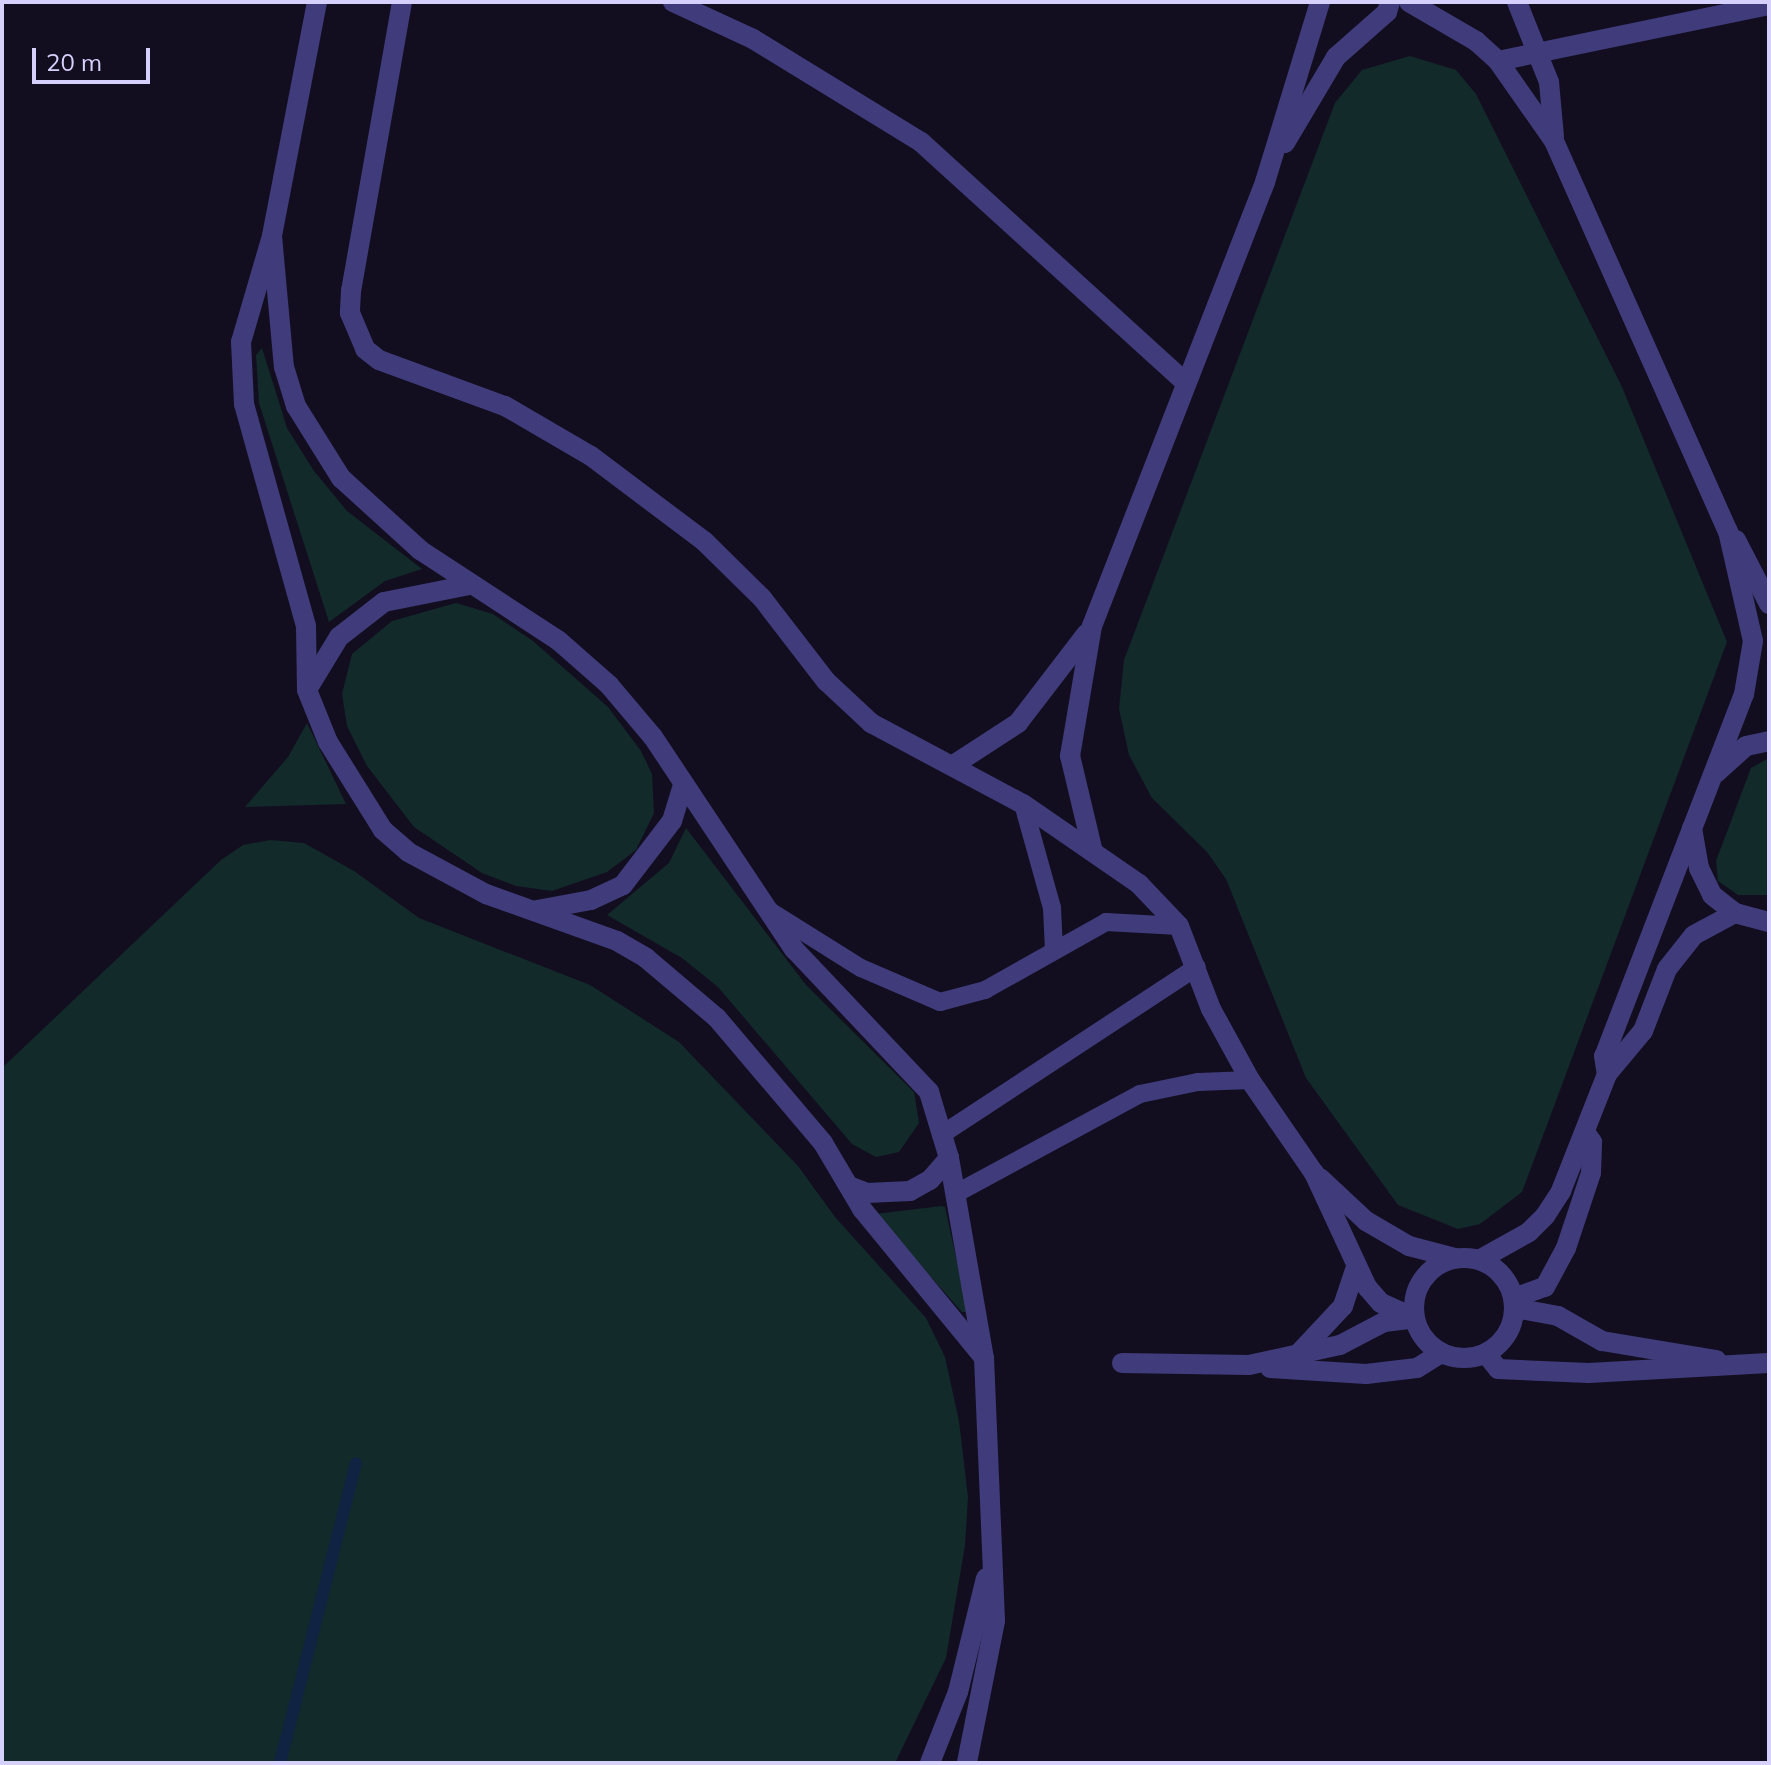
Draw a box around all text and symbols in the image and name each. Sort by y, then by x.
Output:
scale bar [36,32,154,82]
text: 20 m [46,47,102,77]

